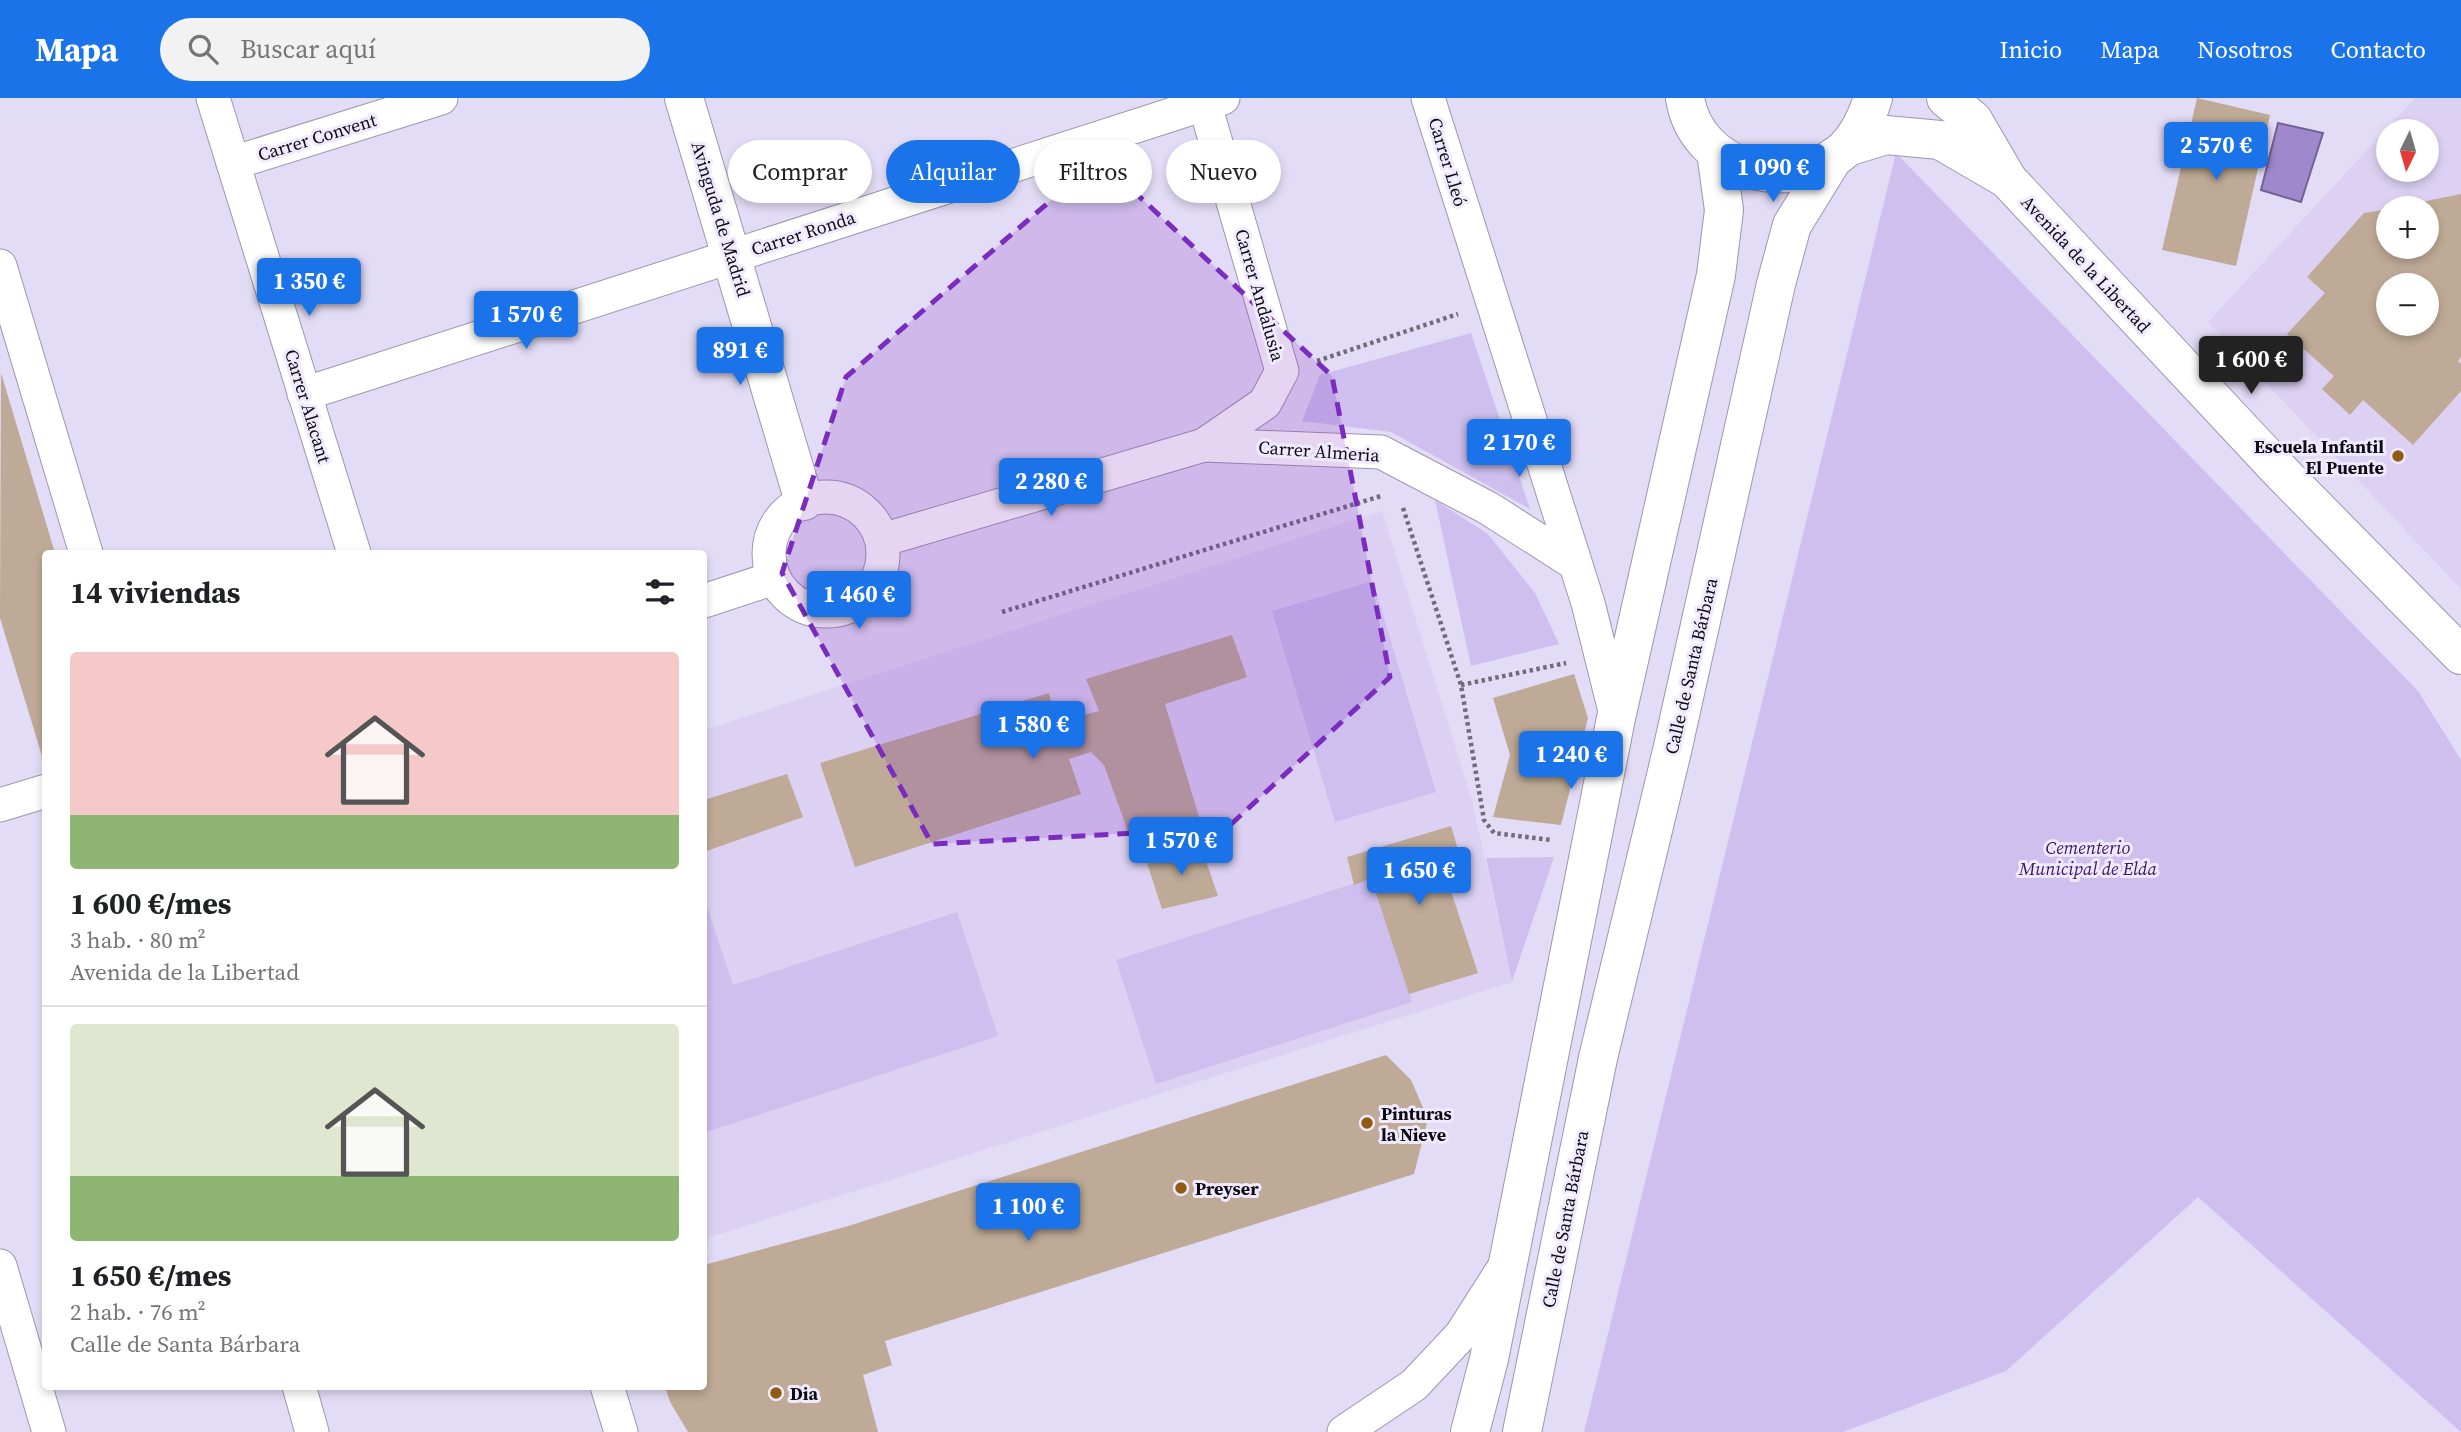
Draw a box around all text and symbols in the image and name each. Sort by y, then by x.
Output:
search box [160,18,650,81]
text: Mapa [35,27,118,72]
icon: search [184,30,222,68]
text: Buscar aquí [240,31,376,67]
text: Inicio [2000,33,2062,66]
text: Mapa [2100,33,2159,66]
text: Nosotros [2197,33,2293,66]
text: Contacto [2331,33,2426,66]
street label: Carrer Convent [255,107,379,167]
street label: Carrer Lleó [1423,115,1473,210]
north arrow [2376,119,2440,182]
map controls [2376,119,2439,336]
pin: 2 570 € [2151,122,2281,182]
text: 2 570 € [2180,129,2252,161]
street label: Avinguda de Madrid [685,138,757,300]
chip: Comprar [728,140,872,203]
chip: Alquilar [886,140,1020,203]
chip: Filtros [1034,140,1152,203]
chip: Nuevo [1166,140,1281,203]
pin: 1 090 € [1708,144,1838,204]
text: 1 090 € [1737,151,1809,183]
street label: Avenida de la Libertad [2016,190,2156,338]
button: + [2376,196,2439,259]
street label: Carrer Ronda [748,204,859,262]
street label: Carrer Andalusia [1229,226,1291,365]
pin: 1 350 € [244,258,374,318]
text: 1 350 € [273,265,345,297]
button: − [2376,273,2439,336]
pin: 1 570 € [461,292,591,351]
text: 1 570 € [490,298,562,330]
pin: 891 € [691,328,789,387]
text: 891 € [713,334,767,366]
pin: 1 600 € [2186,336,2316,396]
text: 1 600 € [2215,343,2287,375]
street label: Carrer Alacant [279,346,337,466]
pin: 2 170 € [1454,420,1584,479]
text: 2 170 € [1483,426,1555,458]
street label: Carrer Almeria [1258,434,1381,468]
place label: Escuela Infantil El Puente [2254,434,2384,480]
marker: Escuela Infantil El Puente [2390,448,2406,464]
pin: 2 280 € [986,458,1116,518]
text: 2 280 € [1015,465,1087,497]
text: 14 viviendas [70,572,241,613]
pin: 1 460 € [794,572,924,631]
icon: filters [641,573,679,611]
street label: Calle de Santa Bárbara [1659,575,1724,757]
text: 1 460 € [823,578,895,610]
icon: home [312,697,438,823]
pin: 1 580 € [968,702,1098,761]
text: 1 580 € [997,708,1069,740]
pin: 1 240 € [1506,732,1636,791]
text: 1 240 € [1535,738,1607,770]
pin: 1 570 € [1116,818,1246,877]
text: 1 570 € [1145,824,1217,856]
park label: Cementerio Municipal de Elda [2018,835,2157,881]
pin: 1 650 € [1354,848,1484,907]
text: 1 650 € [1383,854,1455,886]
text: 1 600 €/mes [70,883,231,924]
text: 3 hab. · 80 m² [70,924,206,956]
text: Avenida de la Libertad [70,956,299,988]
icon: home [312,1069,438,1195]
place label: Pinturas la Nieve [1381,1101,1452,1147]
marker: Pinturas la Nieve [1359,1115,1375,1131]
street label: Calle de Santa Bárbara [1536,1127,1595,1310]
place label: Preyser [1195,1176,1259,1201]
marker: Preyser [1173,1180,1189,1196]
pin: 1 100 € [963,1184,1093,1243]
text: 1 100 € [992,1190,1064,1222]
text: 1 650 €/mes [70,1255,231,1296]
text: 2 hab. · 76 m² [70,1296,206,1328]
text: Calle de Santa Bárbara [70,1328,300,1360]
place label: Dia [790,1381,818,1406]
marker: Dia [768,1385,784,1401]

